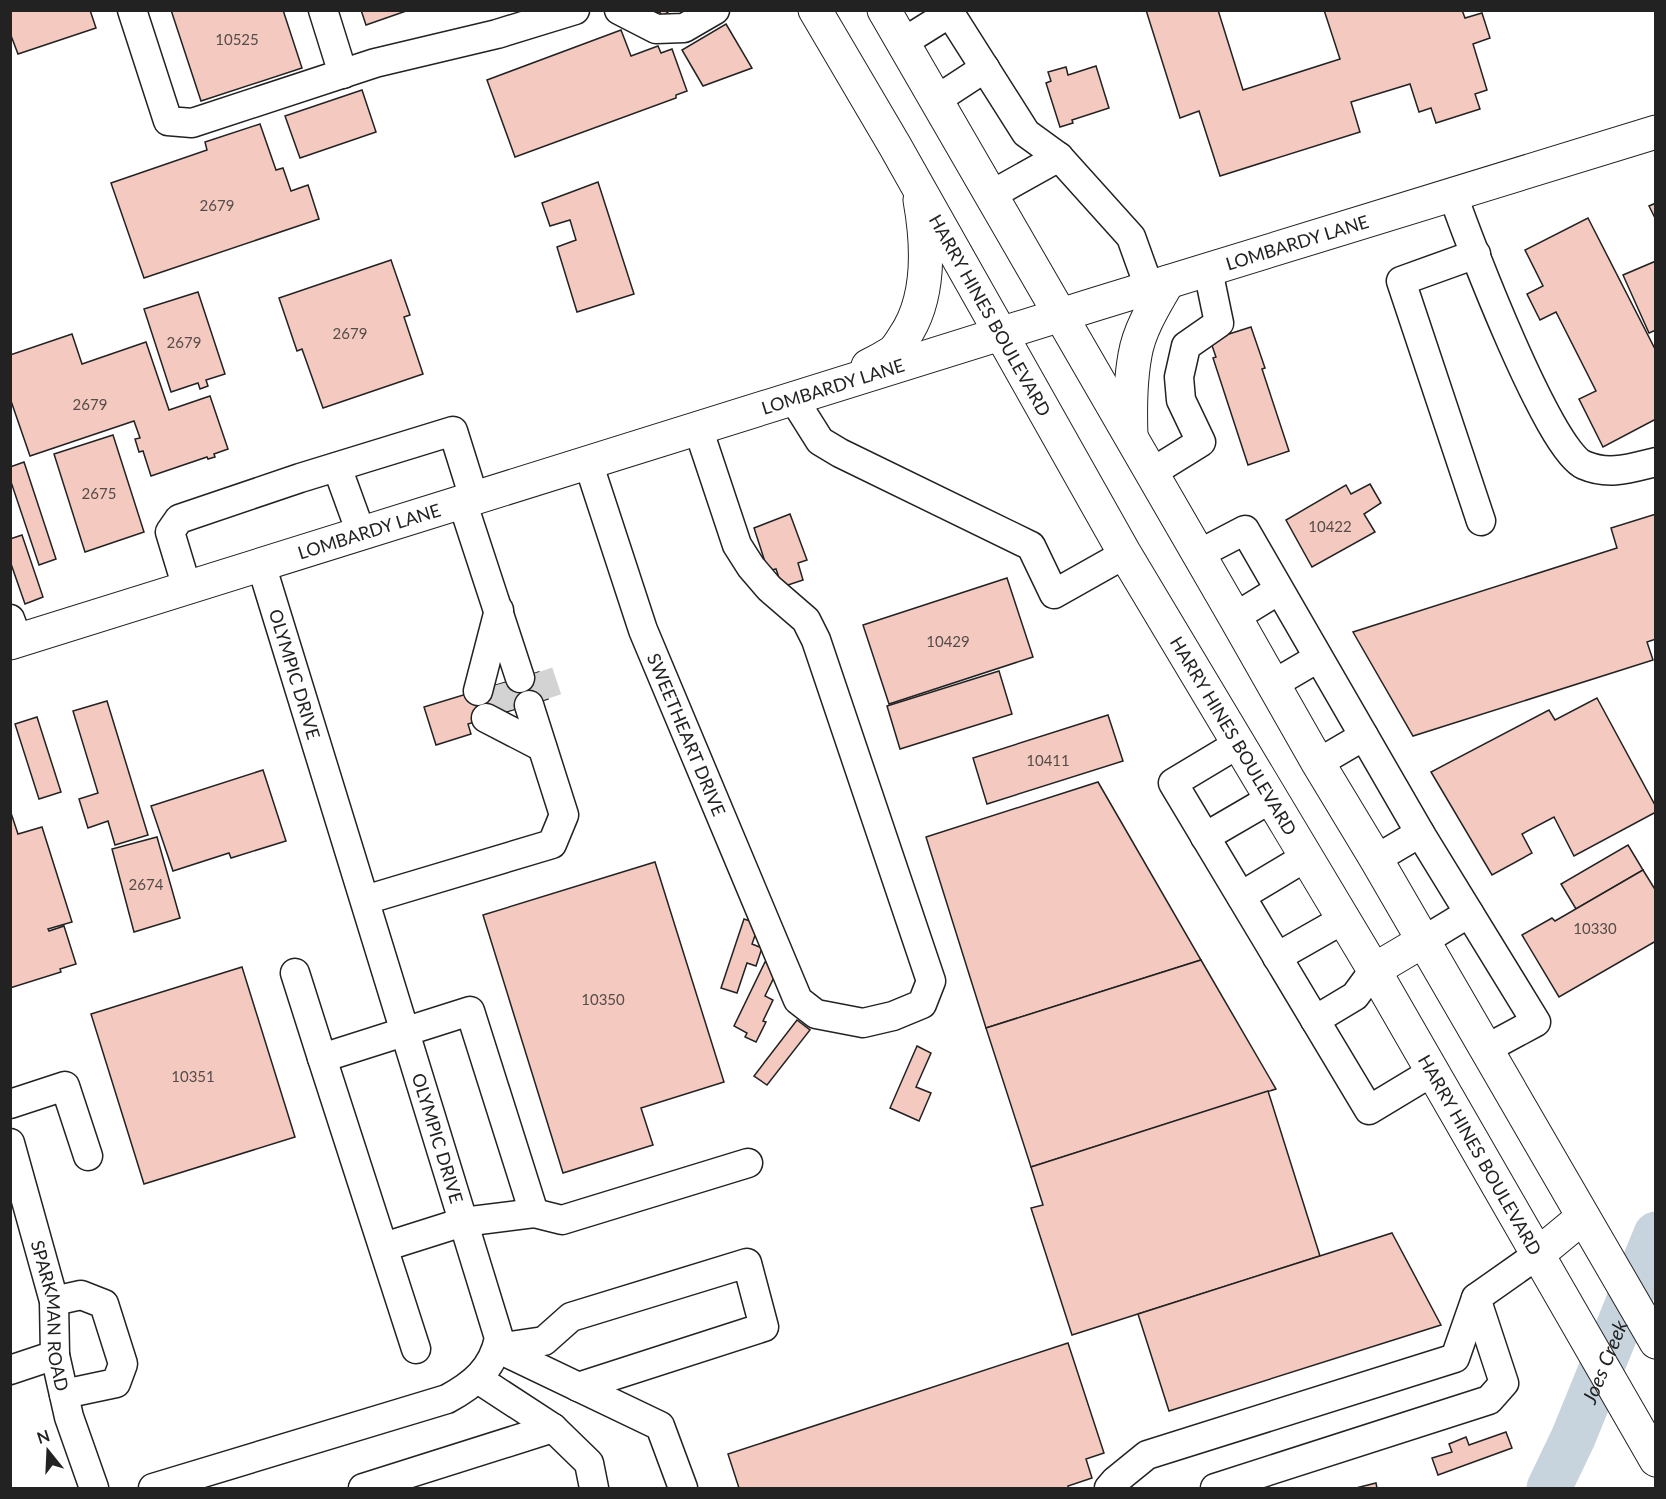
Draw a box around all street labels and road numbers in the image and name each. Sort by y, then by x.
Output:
street label: LOMBARDY LANE [1223,210,1371,275]
street label: HARRY HINES BOULEVARD [925,211,1056,420]
street label: LOMBARDY LANE [759,354,907,419]
street label: LOMBARDY LANE [295,498,443,564]
street label: OLYMPIC DRIVE [265,606,325,742]
street label: HARRY HINES BOULEVARD [1166,632,1302,839]
street label: SWEETHEART DRIVE [643,650,731,819]
street label: HARRY HINES BOULEVARD [1414,1050,1547,1259]
street label: OLYMPIC DRIVE [408,1070,468,1206]
street label: SPARKMAN ROAD [27,1238,74,1393]

